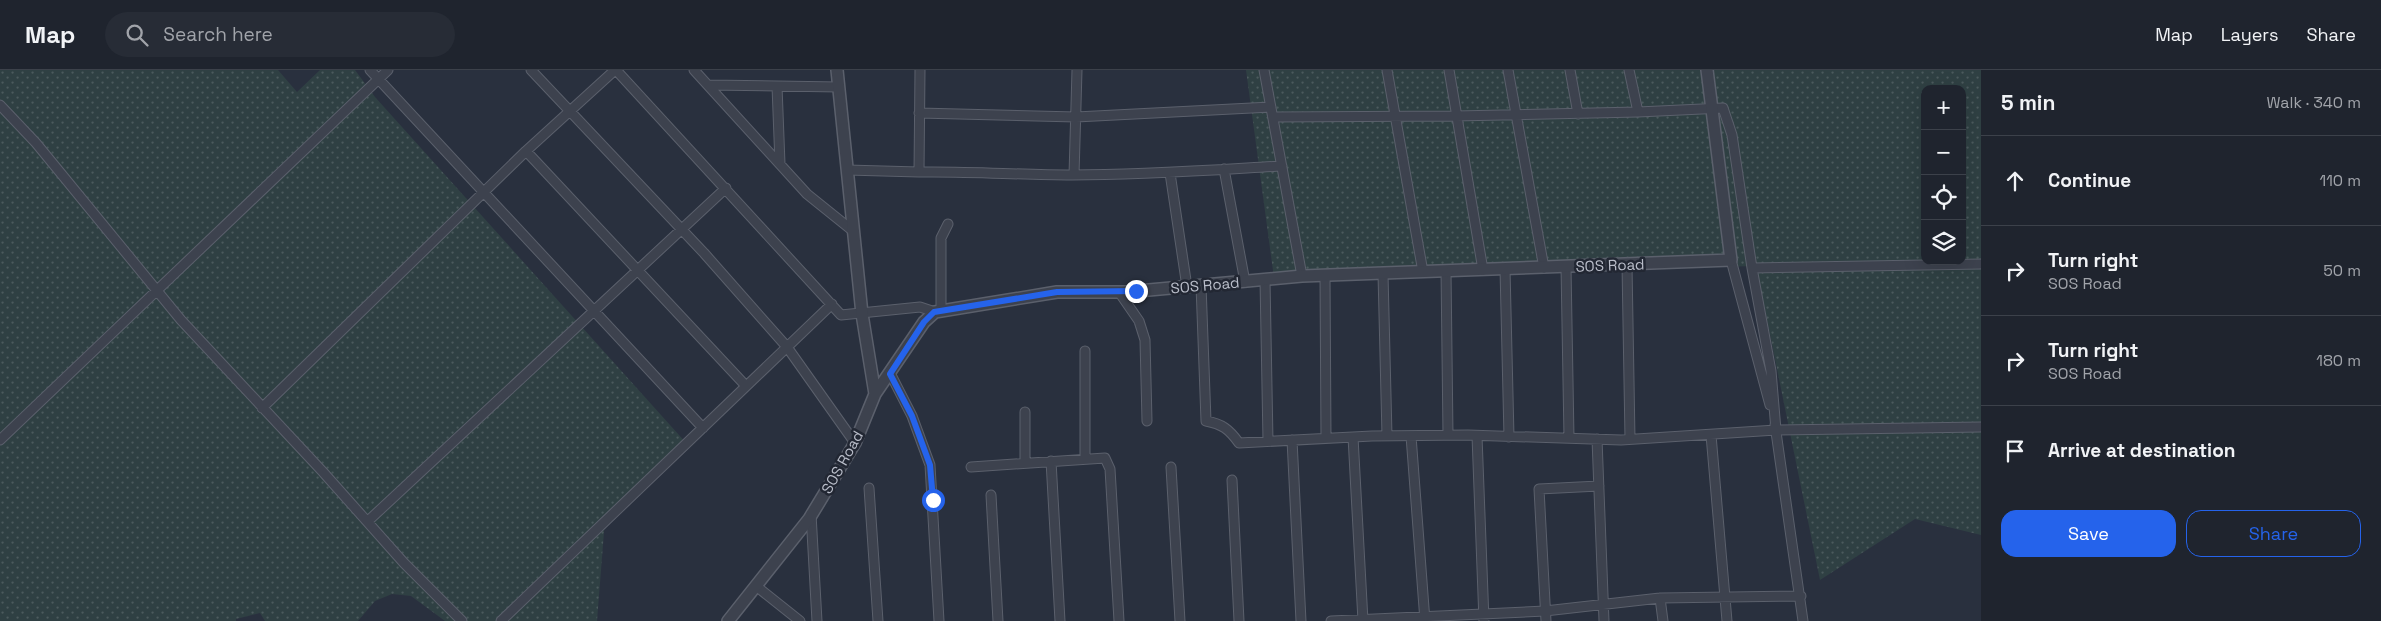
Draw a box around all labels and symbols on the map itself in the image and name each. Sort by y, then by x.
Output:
street label: SOS Road [1575,254,1645,276]
street label: SOS Road [1170,273,1240,297]
route end [1125,280,1148,303]
street label: SOS Road [817,427,867,497]
route start [922,489,945,512]

